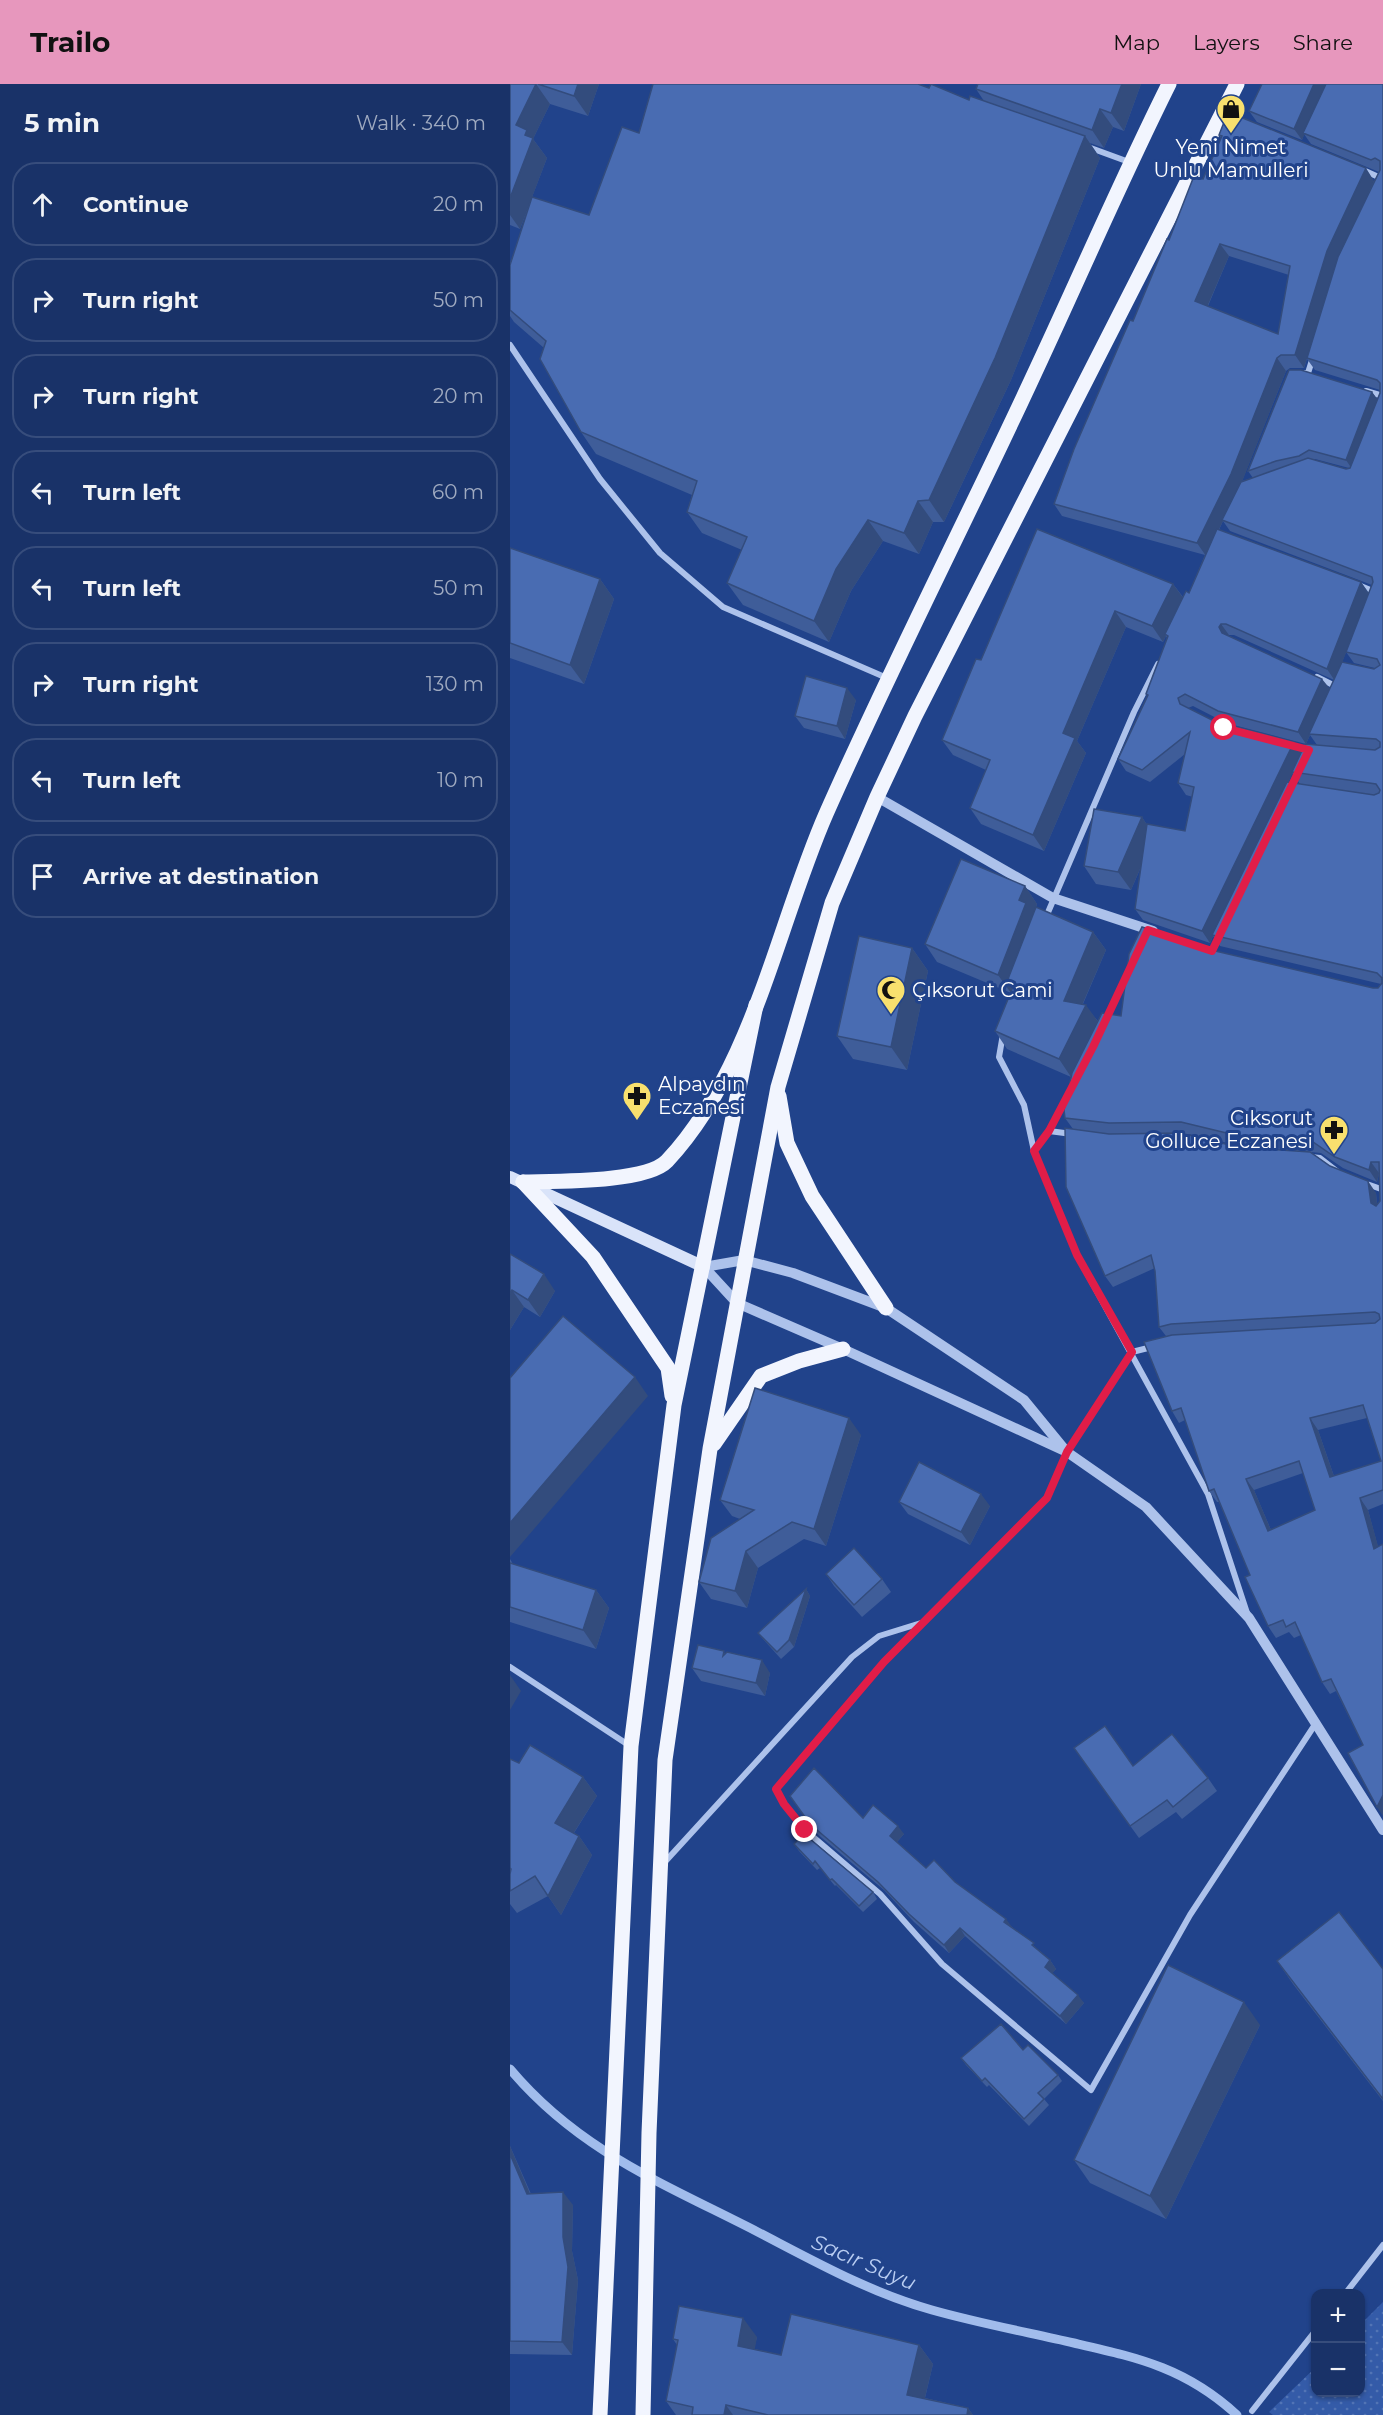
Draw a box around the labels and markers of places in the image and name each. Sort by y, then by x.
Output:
shop icon: Yeni Nimet Unlu Mamulleri [1215,93,1247,135]
place label: Yeni Nimet Unlu Mamulleri [1153,135,1309,182]
mosque icon: Çıksorut Cami [875,974,907,1016]
place label: Çıksorut Cami [912,978,1053,1002]
place label: Alpaydın Eczanesi [658,1072,746,1119]
pharmacy icon: Alpaydın Eczanesi [621,1080,653,1122]
place label: Cıksorut Golluce Eczanesi [1145,1106,1313,1153]
pharmacy icon: Cıksorut Golluce Eczanesi [1318,1114,1350,1156]

